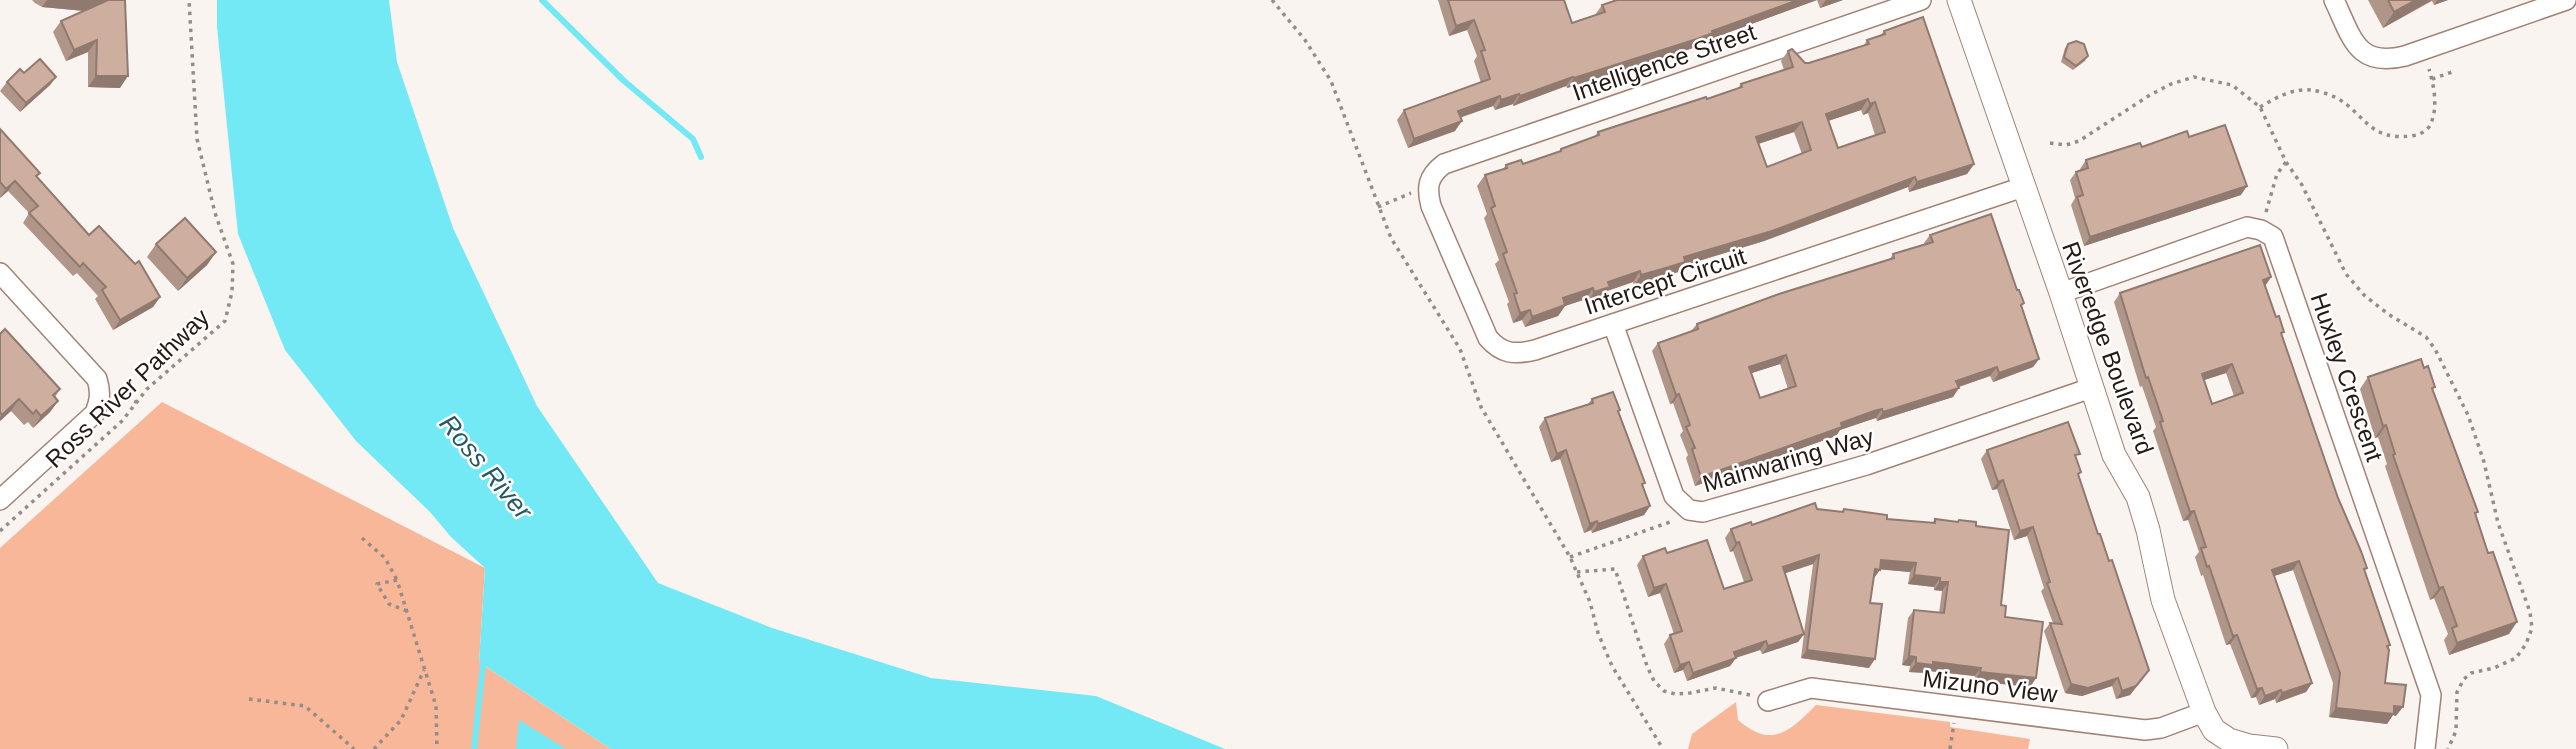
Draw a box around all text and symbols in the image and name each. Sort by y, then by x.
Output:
street label: Intelligence Street [1569,18,1760,106]
street label: Riveredge Boulevard [2057,238,2159,458]
street label: Intercept Circuit [1581,242,1749,320]
street label: Huxley Crescent [2306,289,2389,465]
street label: Ross River Pathway [40,303,214,473]
water label: Ross River [434,409,539,526]
street label: Mainwaring Way [1699,423,1877,497]
street label: Mizuno View [1921,664,2060,708]

